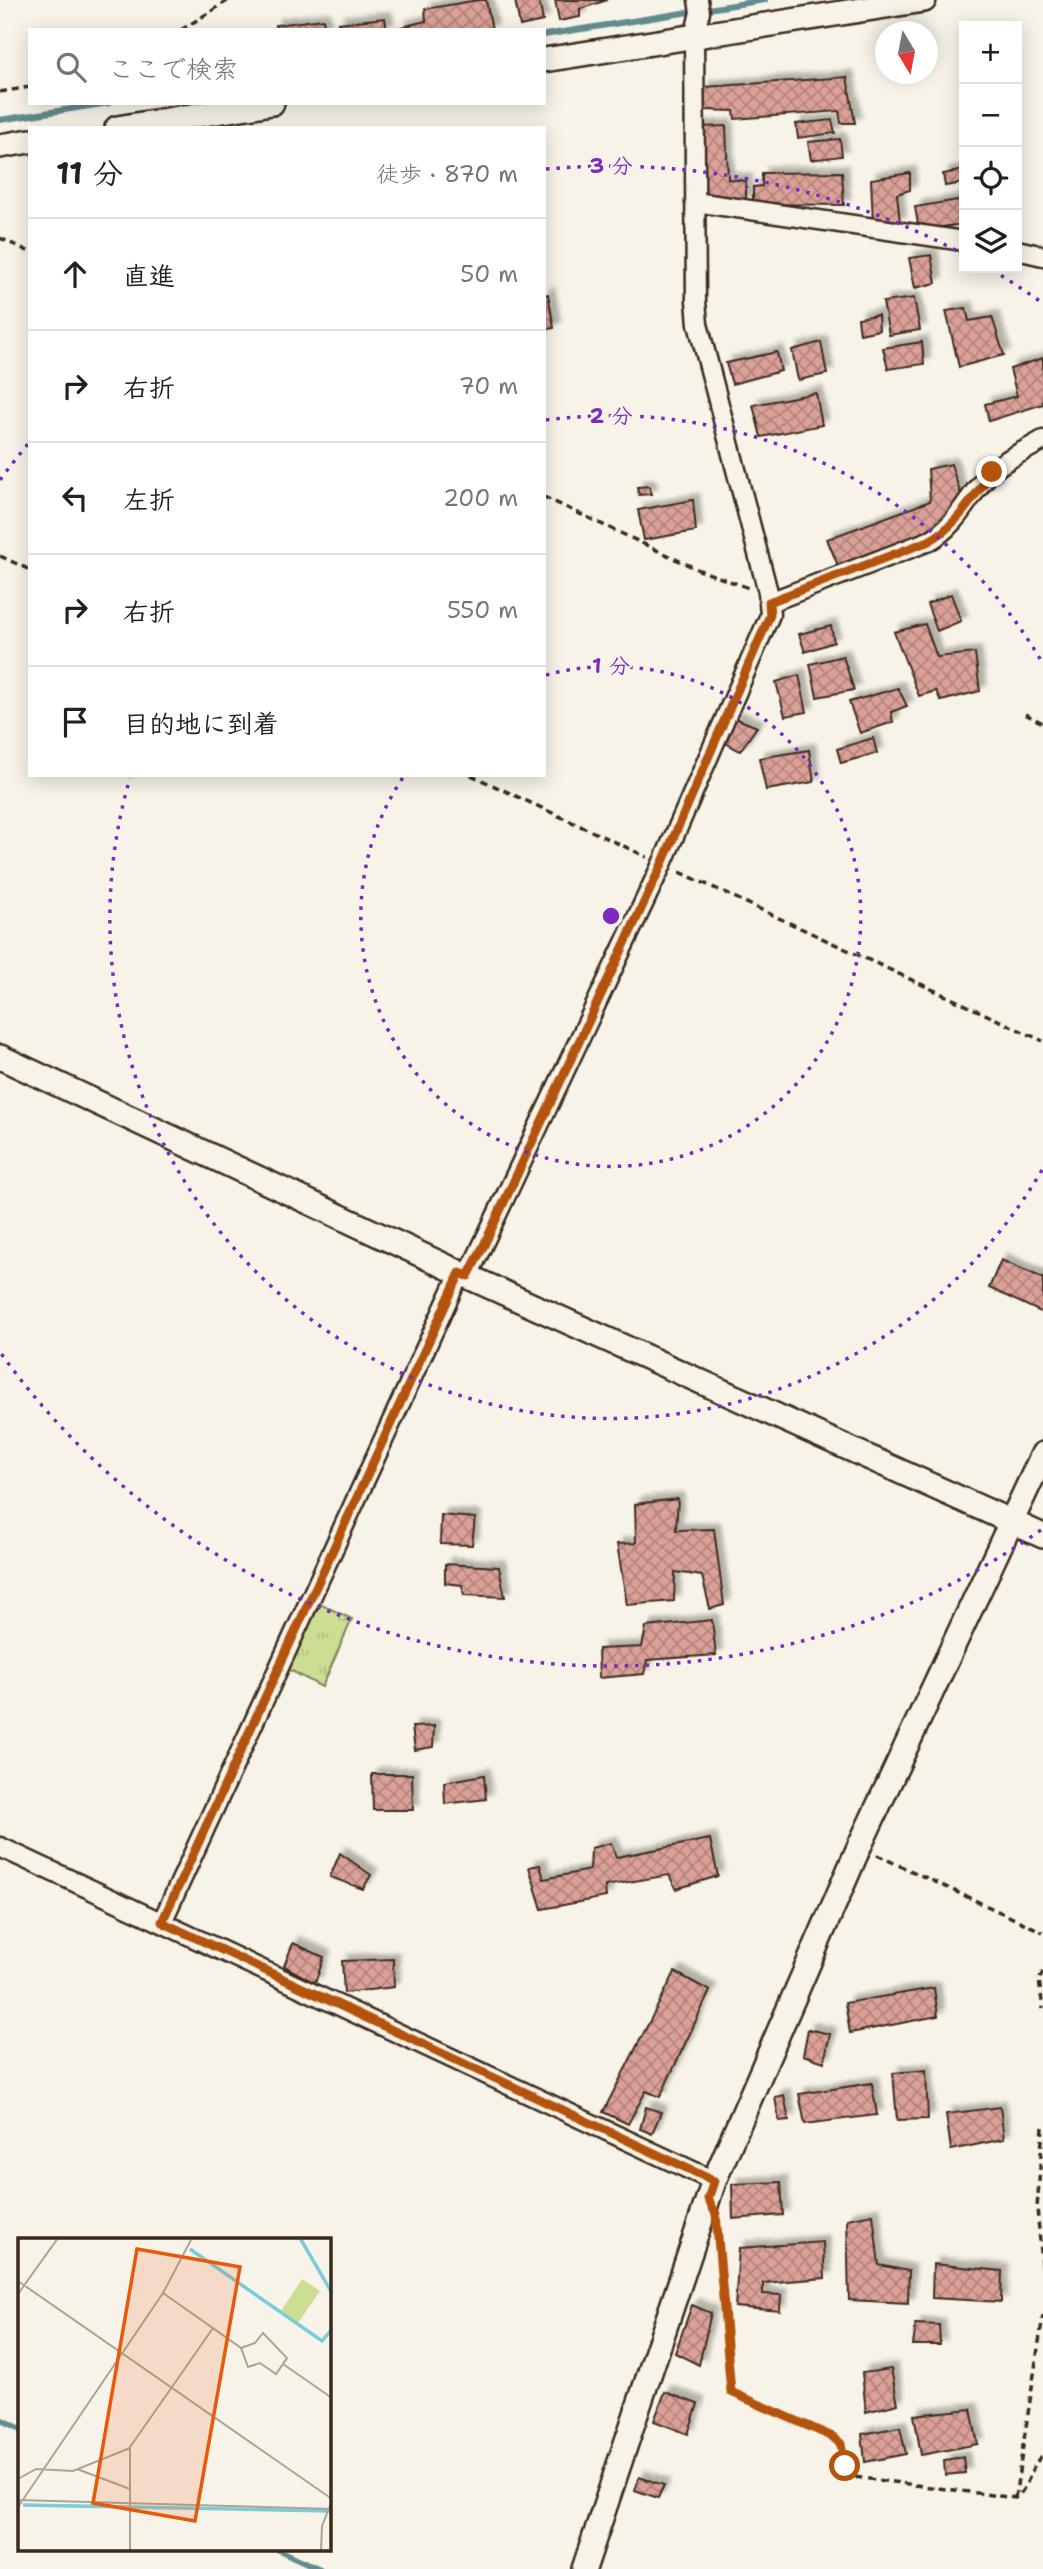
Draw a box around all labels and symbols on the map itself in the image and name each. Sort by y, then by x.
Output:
north arrow [875,21,938,84]
text: 3 分 [590,152,632,180]
text: 2 分 [590,402,632,430]
route end [976,456,1007,487]
text: 1 分 [592,652,630,680]
centre of rings [599,904,623,928]
inset map [18,2238,331,2552]
route start [829,2450,860,2481]

